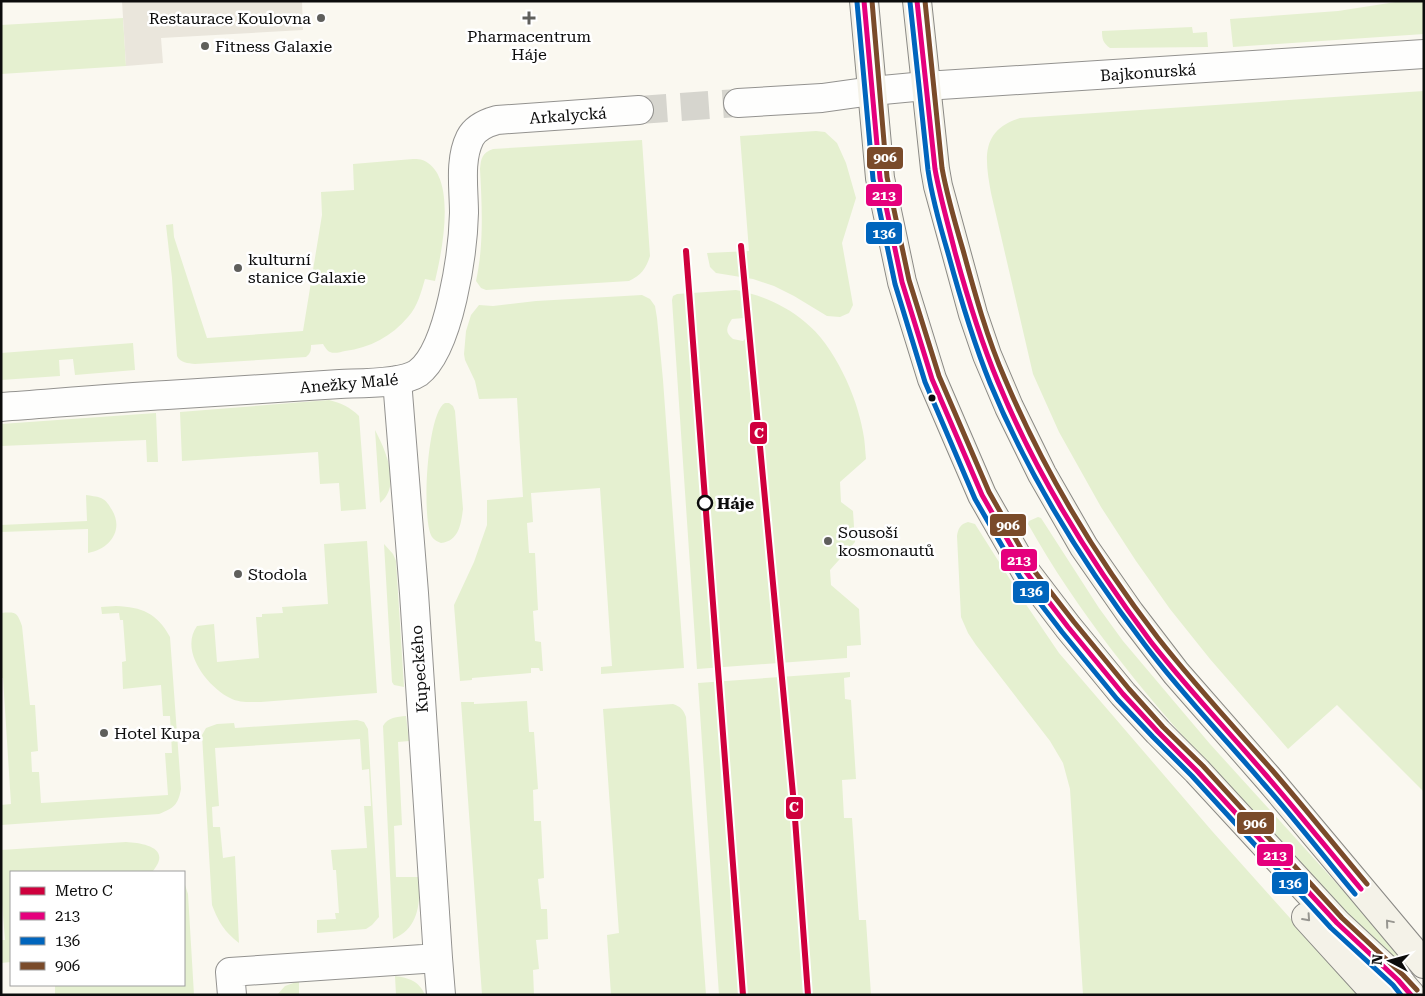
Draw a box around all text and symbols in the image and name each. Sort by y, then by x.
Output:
place label: Restaurace Koulovna [149,9,311,28]
marker: Restaurace Koulovna [315,12,327,24]
marker: Pharmacentrum Háje [523,12,535,24]
place label: Pharmacentrum Háje [467,27,591,64]
place label: Fitness Galaxie [215,37,332,56]
marker: Fitness Galaxie [199,40,211,52]
street label: Bajkonurská [1099,60,1197,85]
street label: Arkalycká [529,103,608,128]
line badge: 906 [866,146,904,170]
text: 906 [873,149,897,165]
line badge: 213 [865,183,903,207]
text: 213 [872,187,896,203]
line badge: 136 [865,221,903,245]
text: 136 [872,225,896,241]
place label: kulturní stanice Galaxie [248,250,366,287]
marker: kulturní stanice Galaxie [232,262,244,274]
street label: Anežky Malé [299,370,399,397]
unlabelled marker [927,393,937,403]
line badge: C [749,421,768,445]
text: C [754,425,764,441]
place label: Háje [717,494,754,513]
marker: Háje [697,495,713,511]
line badge: 906 [989,513,1027,537]
text: 906 [996,517,1020,533]
place label: Sousoší kosmonautů [838,523,934,560]
marker: Sousoší kosmonautů [822,535,834,547]
line badge: 213 [1000,548,1038,572]
text: 213 [1007,552,1031,568]
place label: Stodola [248,565,308,584]
marker: Stodola [232,568,244,580]
line badge: 136 [1012,580,1050,604]
text: 136 [1019,583,1043,599]
street label: Kupeckého [407,624,432,713]
place label: Hotel Kupa [114,724,201,743]
marker: Hotel Kupa [98,727,110,739]
line badge: C [785,796,804,820]
text: C [789,799,799,815]
line badge: 906 [1236,811,1275,835]
text: 906 [1243,815,1267,831]
line badge: 213 [1256,843,1294,867]
text: 213 [1263,847,1287,863]
legend [10,871,185,986]
line badge: 136 [1271,871,1309,895]
text: 136 [1278,875,1302,891]
text: Metro C [55,882,113,900]
text: 213 [55,907,80,925]
one-way arrow [1301,913,1310,922]
one-way arrow [1385,919,1394,928]
text: 136 [55,932,80,950]
north arrow [1365,936,1415,986]
text: N [1369,953,1386,966]
text: 906 [55,957,80,975]

